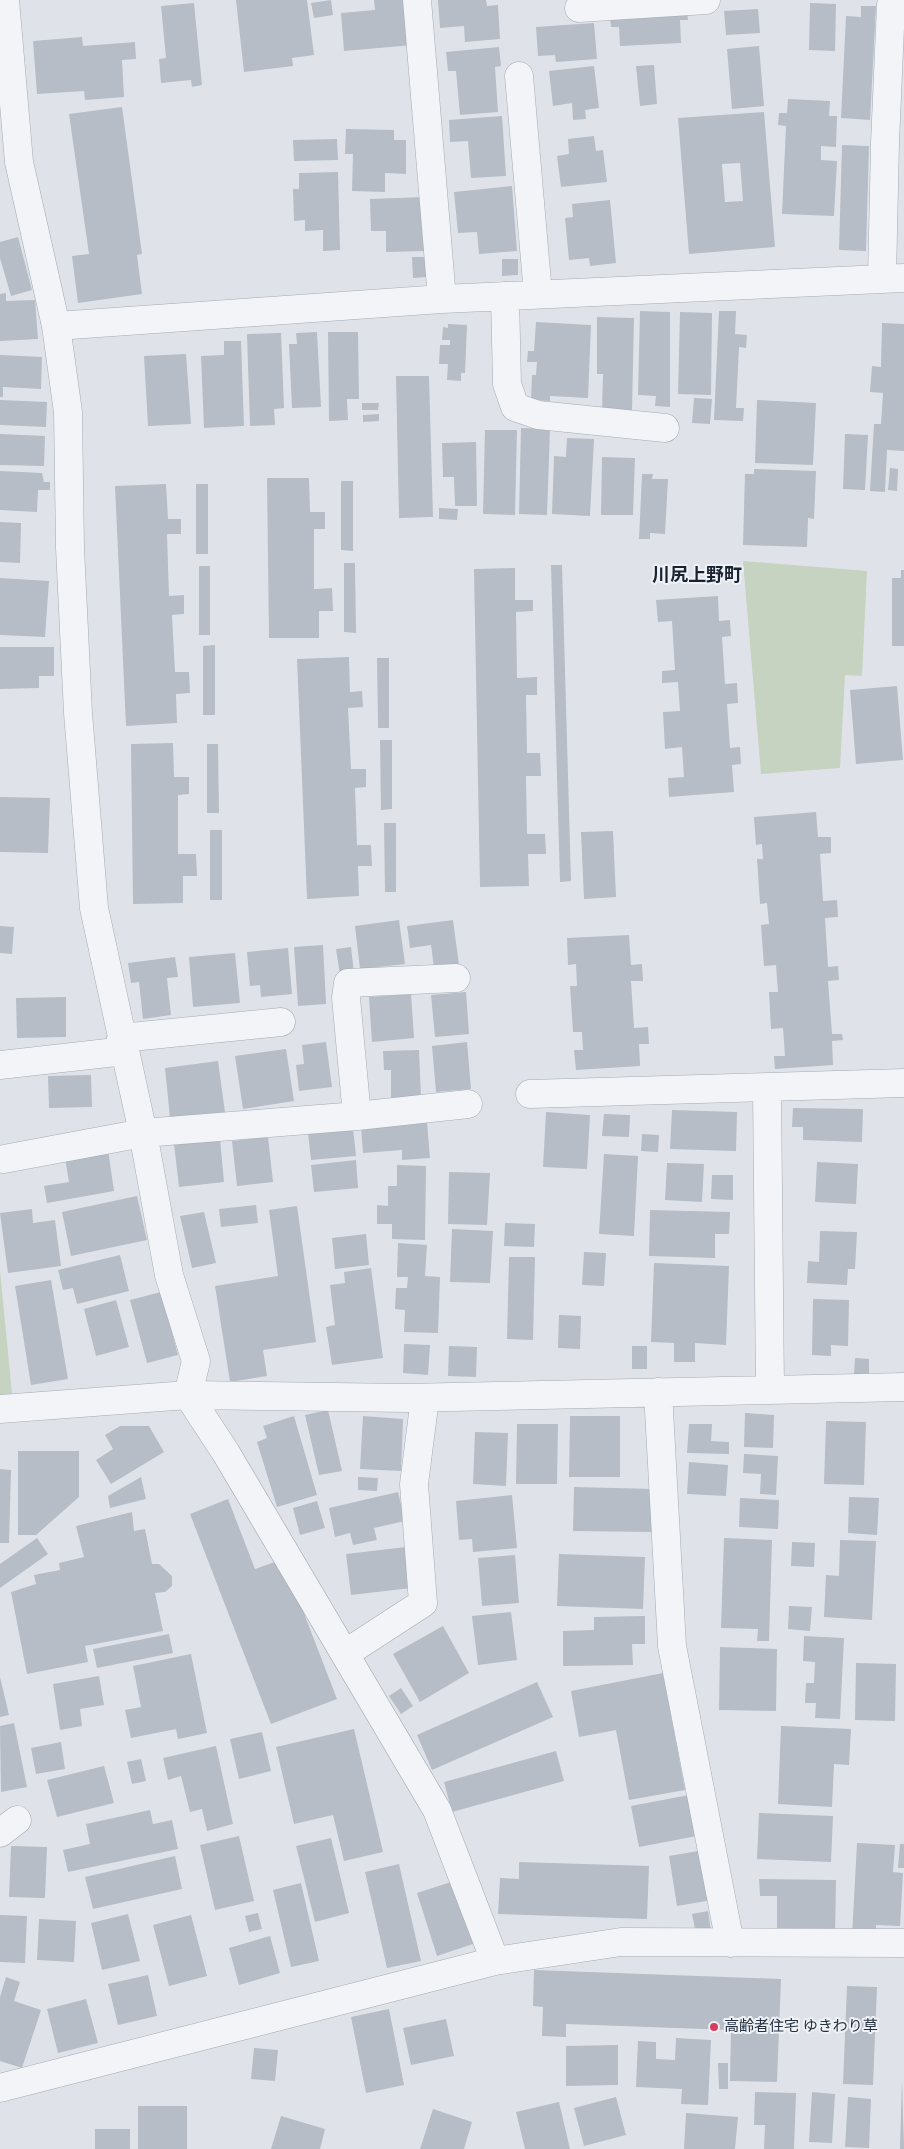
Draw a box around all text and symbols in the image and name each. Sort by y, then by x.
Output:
district label: 川尻上野町 [652,565,742,587]
place label: 高齢者住宅 ゆきわり草 [724,2018,878,2036]
marker: 高齢者住宅 ゆきわり草 [708,2021,720,2033]

